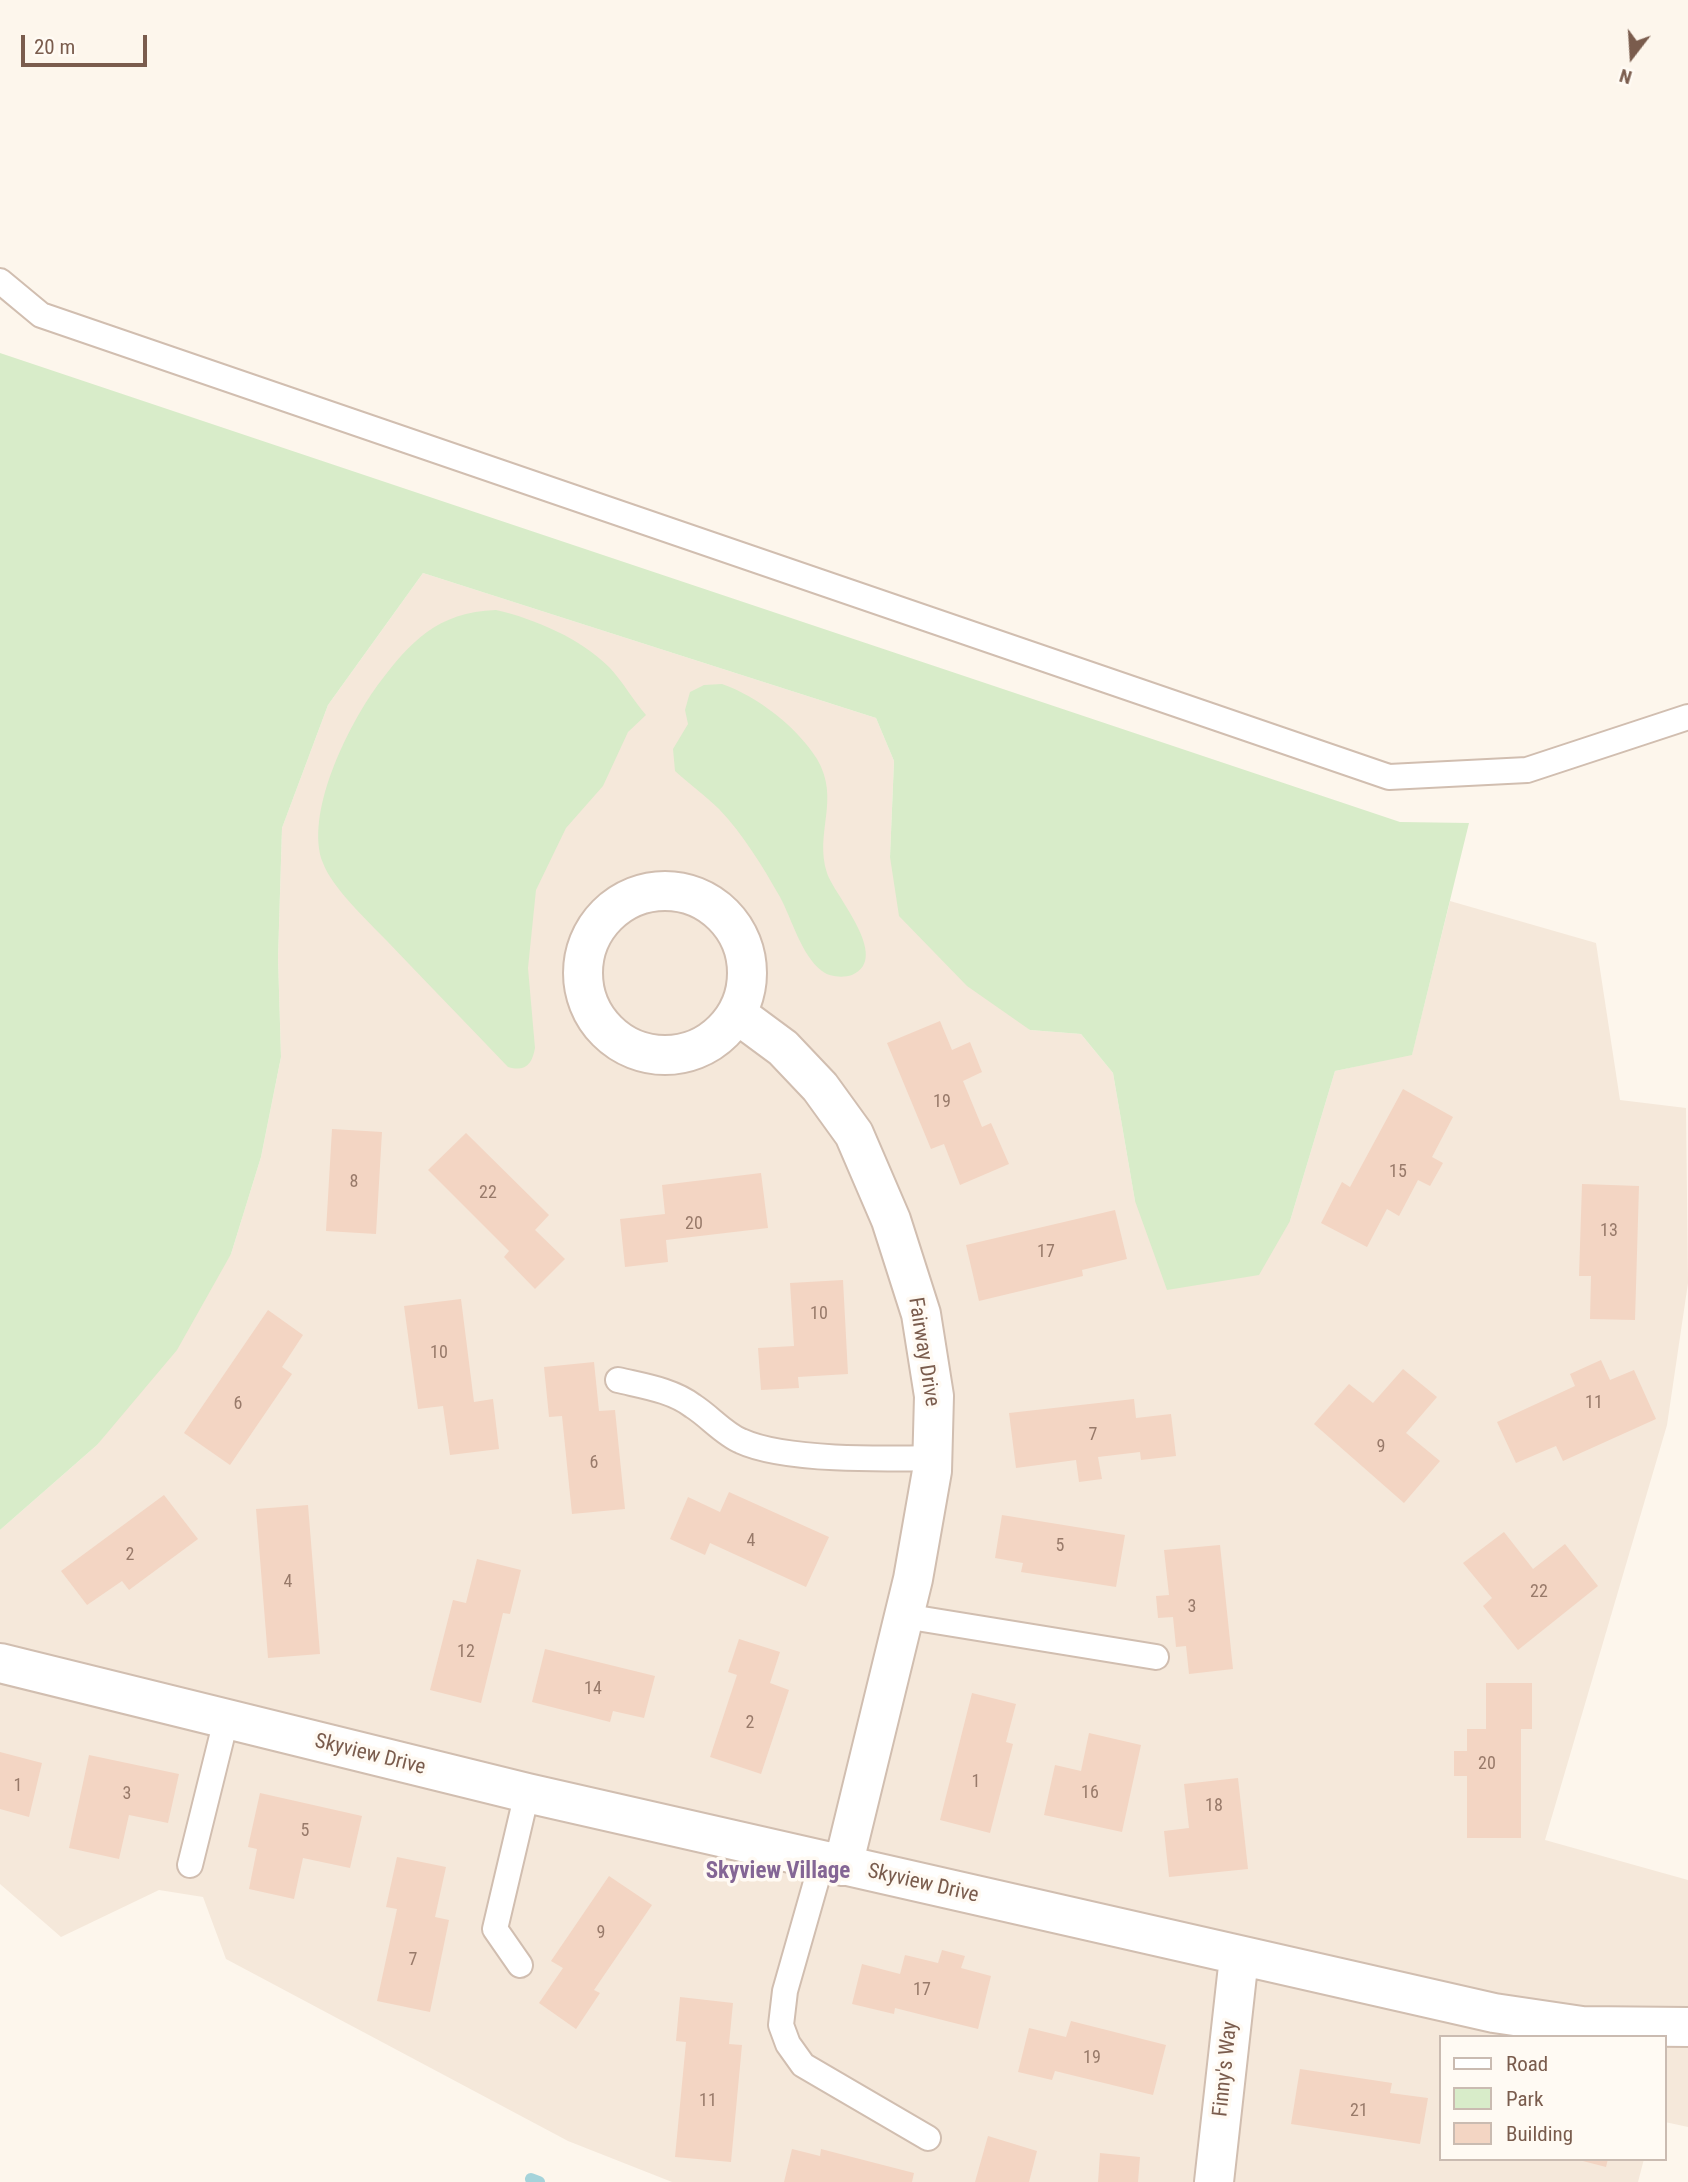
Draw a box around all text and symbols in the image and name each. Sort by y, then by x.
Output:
scale bar [24,21,150,65]
north arrow [1597,21,1667,91]
text: 20 m [34,35,75,59]
text: N [1617,64,1635,89]
house number: 19 [933,1091,951,1113]
house number: 15 [1389,1161,1407,1183]
house number: 8 [350,1171,358,1193]
house number: 22 [479,1182,497,1204]
house number: 20 [685,1213,703,1235]
house number: 13 [1600,1220,1618,1242]
house number: 17 [1037,1241,1055,1263]
street label: Fairway Drive [902,1296,944,1408]
house number: 10 [810,1303,828,1325]
house number: 10 [430,1342,448,1364]
house number: 11 [1585,1392,1603,1414]
house number: 6 [234,1393,242,1415]
house number: 7 [1089,1424,1097,1446]
house number: 9 [1377,1436,1385,1458]
house number: 6 [590,1452,598,1474]
house number: 4 [747,1530,755,1552]
house number: 5 [1056,1535,1064,1557]
house number: 2 [126,1544,134,1566]
house number: 4 [284,1571,292,1593]
house number: 22 [1530,1581,1548,1603]
house number: 3 [1188,1596,1196,1618]
house number: 12 [457,1641,475,1663]
house number: 14 [584,1678,602,1700]
house number: 2 [746,1712,754,1734]
street label: Skyview Drive [312,1729,428,1781]
house number: 20 [1478,1753,1496,1775]
house number: 1 [972,1771,980,1793]
house number: 1 [14,1775,22,1797]
house number: 16 [1081,1782,1099,1804]
house number: 3 [123,1783,131,1805]
house number: 18 [1205,1795,1223,1817]
house number: 5 [301,1820,309,1842]
district label: Skyview Village [706,1858,850,1886]
street label: Skyview Drive [865,1859,981,1909]
house number: 9 [597,1922,605,1944]
house number: 7 [409,1949,417,1971]
house number: 17 [913,1979,931,2001]
street label: Finny's Way [1208,2020,1244,2118]
legend [1440,2035,1667,2161]
house number: 19 [1083,2047,1101,2069]
text: Road [1506,2052,1548,2076]
text: Park [1506,2087,1543,2111]
house number: 11 [699,2090,717,2112]
house number: 21 [1350,2100,1368,2122]
text: Building [1506,2122,1573,2146]

